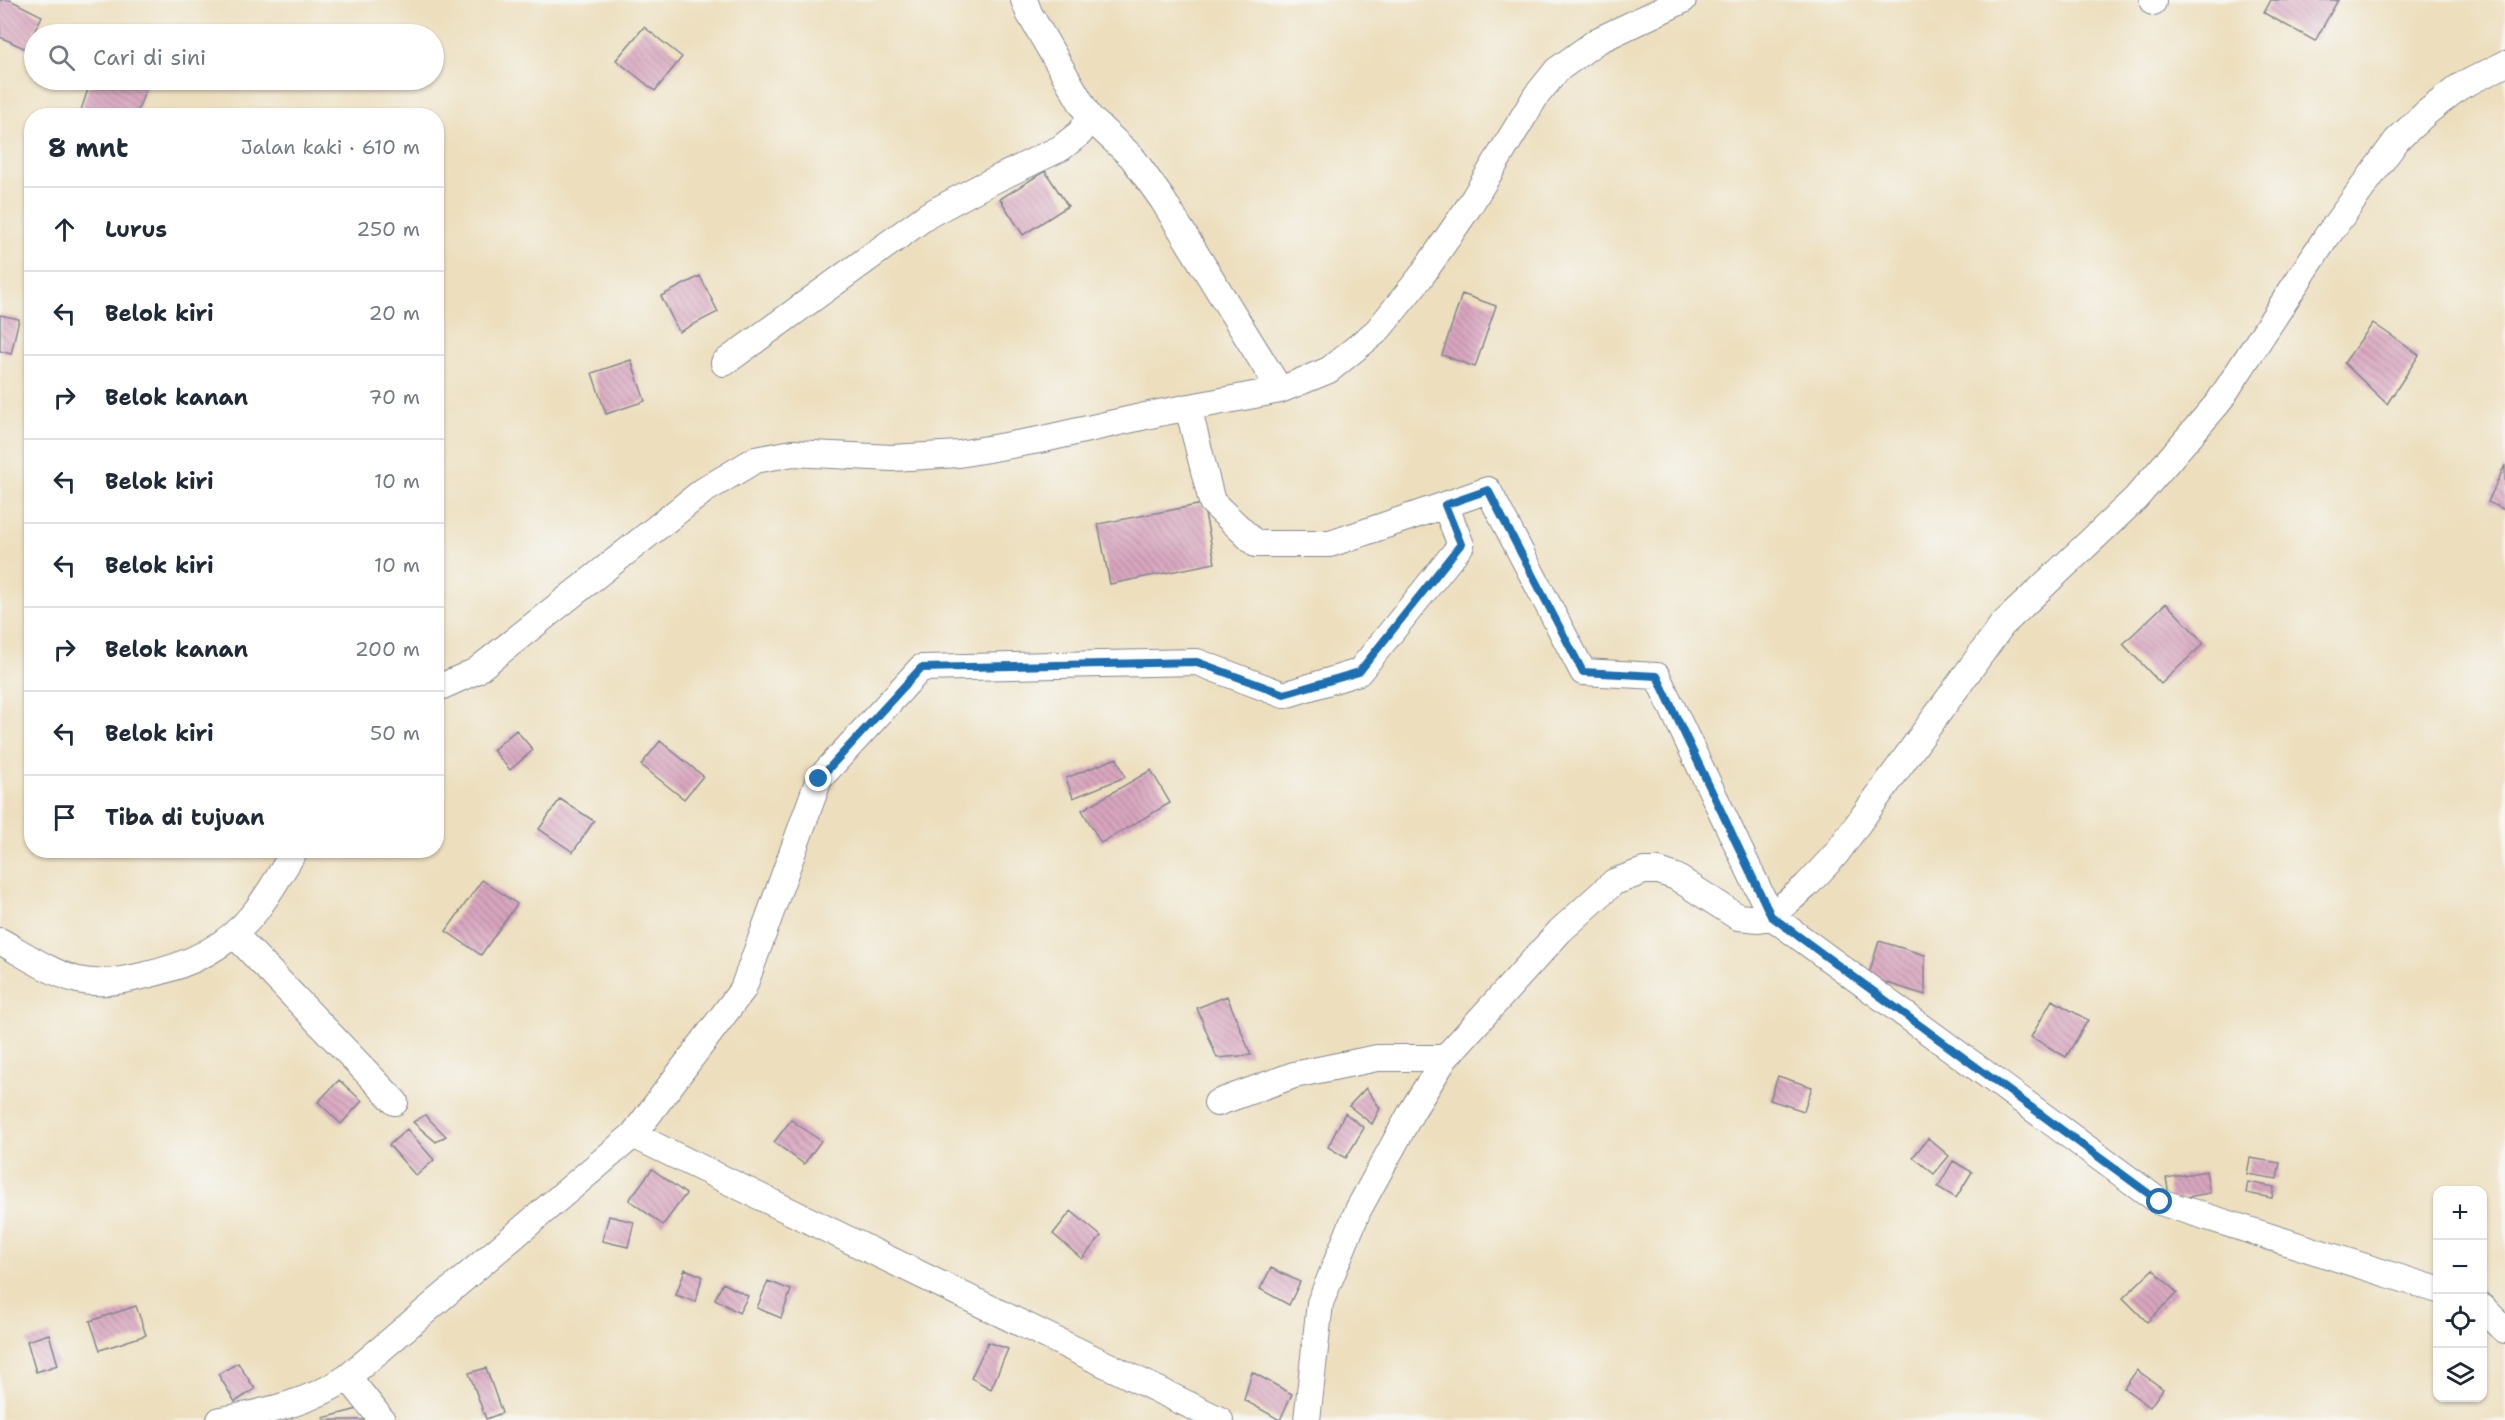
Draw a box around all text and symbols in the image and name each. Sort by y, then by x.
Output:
search box [24,24,444,90]
icon: search [45,41,78,74]
text: Cari di sini [93,43,206,72]
text: 8 mnt [48,130,128,165]
text: Jalan kaki · 610 m [241,134,420,160]
icon: ahead [48,213,81,246]
text: Lurus [105,215,167,244]
text: 250 m [356,216,420,242]
icon: left [48,297,81,330]
text: Belok kiri [105,299,214,328]
text: 20 m [369,300,420,326]
icon: right [48,381,81,414]
text: Belok kanan [105,383,248,412]
text: 70 m [368,384,420,410]
icon: left [48,465,81,498]
text: Belok kiri [105,467,214,496]
text: 10 m [374,468,420,494]
icon: left [48,549,81,582]
text: Belok kiri [105,551,214,580]
text: 10 m [374,552,420,578]
icon: right [48,633,81,666]
text: Belok kanan [105,635,248,664]
text: 200 m [355,636,420,662]
icon: left [48,717,81,750]
text: Belok kiri [105,719,214,748]
text: 50 m [370,720,420,746]
route end [805,765,831,791]
icon: arrive [48,801,81,834]
text: Tiba di tujuan [105,803,265,832]
map controls [2433,1186,2487,1402]
button: + [2433,1186,2487,1240]
route start [2146,1188,2172,1214]
button: − [2433,1240,2487,1294]
button: locate [2433,1294,2487,1348]
button: layers [2433,1348,2487,1402]

